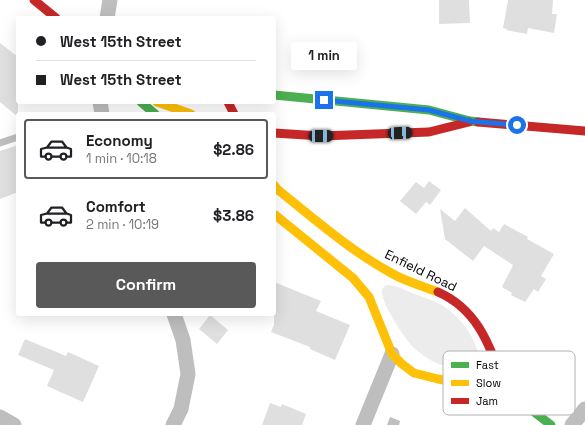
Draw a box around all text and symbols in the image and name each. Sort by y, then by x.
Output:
text: West 15th Street [60,32,182,51]
callout: 1 min [291,42,357,70]
text: 1 min [308,47,340,64]
text: West 15th Street [60,70,182,89]
route end [315,91,333,109]
route start [508,116,526,134]
car [388,127,412,139]
car [309,130,333,142]
icon: car [38,131,74,167]
text: Economy [86,131,153,150]
text: $2.86 [213,140,254,159]
text: 1 min · 10:18 [86,150,157,167]
icon: car [38,197,74,233]
text: Comfort [86,197,146,216]
text: $3.86 [213,206,254,225]
text: 2 min · 10:19 [86,216,159,233]
street label: Enfield Road [382,246,460,295]
button: Confirm [36,262,256,308]
legend [443,351,575,415]
text: Fast [476,358,499,372]
text: Slow [476,376,501,390]
text: Jam [476,394,498,408]

